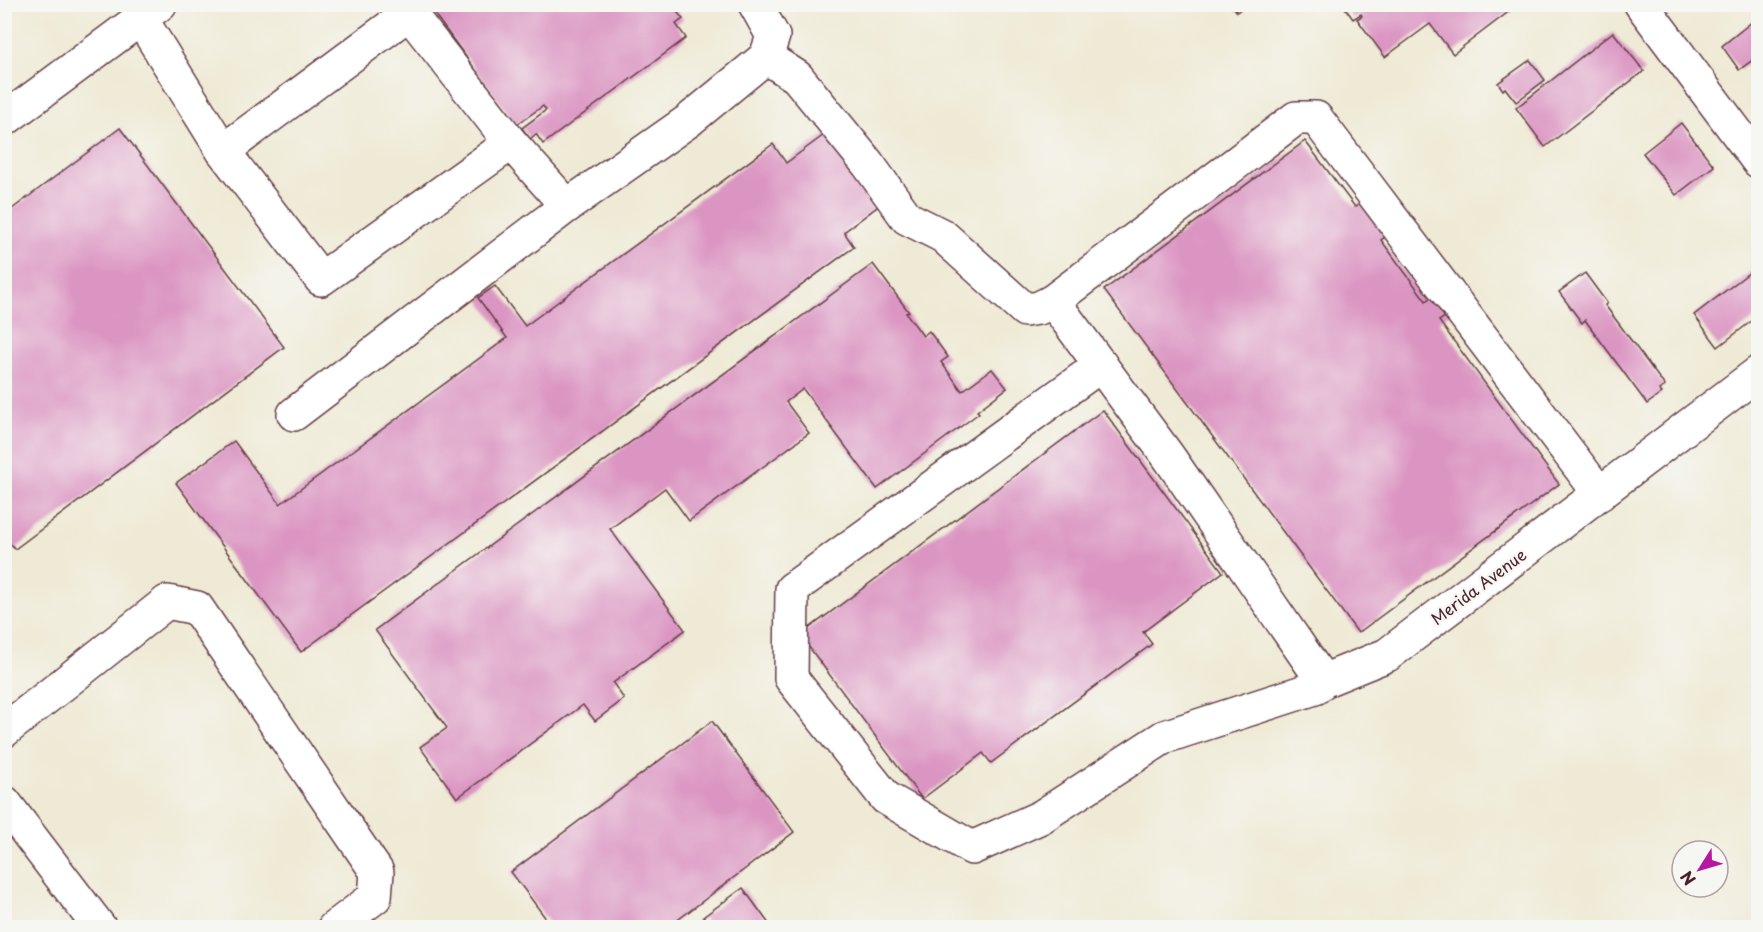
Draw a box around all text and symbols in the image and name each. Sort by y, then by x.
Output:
street label: Merida Avenue [1425,542,1531,630]
north arrow [1670,839,1730,899]
text: N [1674,866,1701,891]

